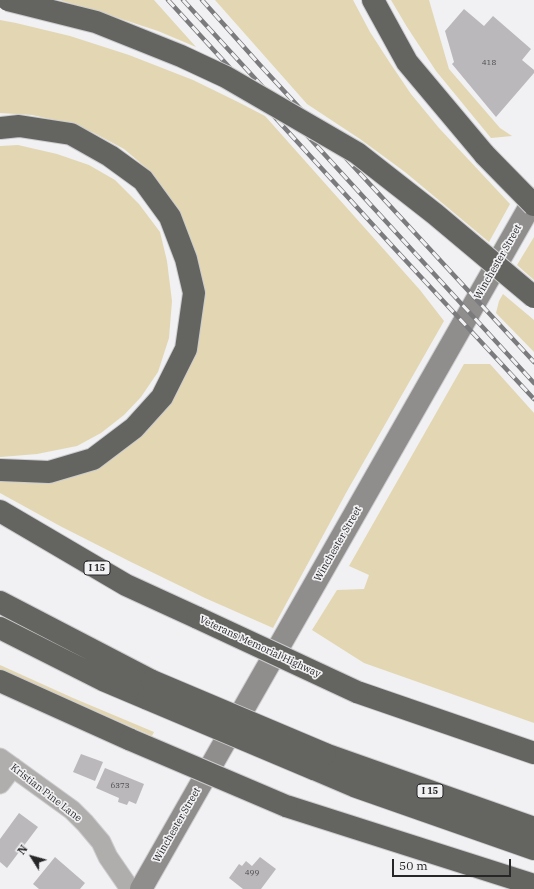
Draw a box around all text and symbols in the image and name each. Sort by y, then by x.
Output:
house number: 418 [482,58,496,68]
street label: Winchester Street [472,222,524,302]
street label: Winchester Street [312,504,364,584]
road number: I 15 [84,561,110,575]
street label: Veterans Memorial Highway [197,614,323,680]
street label: Kristian Pine Lane [8,762,84,824]
house number: 6373 [110,781,130,791]
road number: I 15 [417,784,443,798]
street label: Winchester Street [151,785,203,865]
north arrow [12,837,52,877]
text: N [14,842,31,857]
scale bar [394,851,513,877]
text: 50 m [399,858,428,873]
house number: 499 [245,868,259,878]

